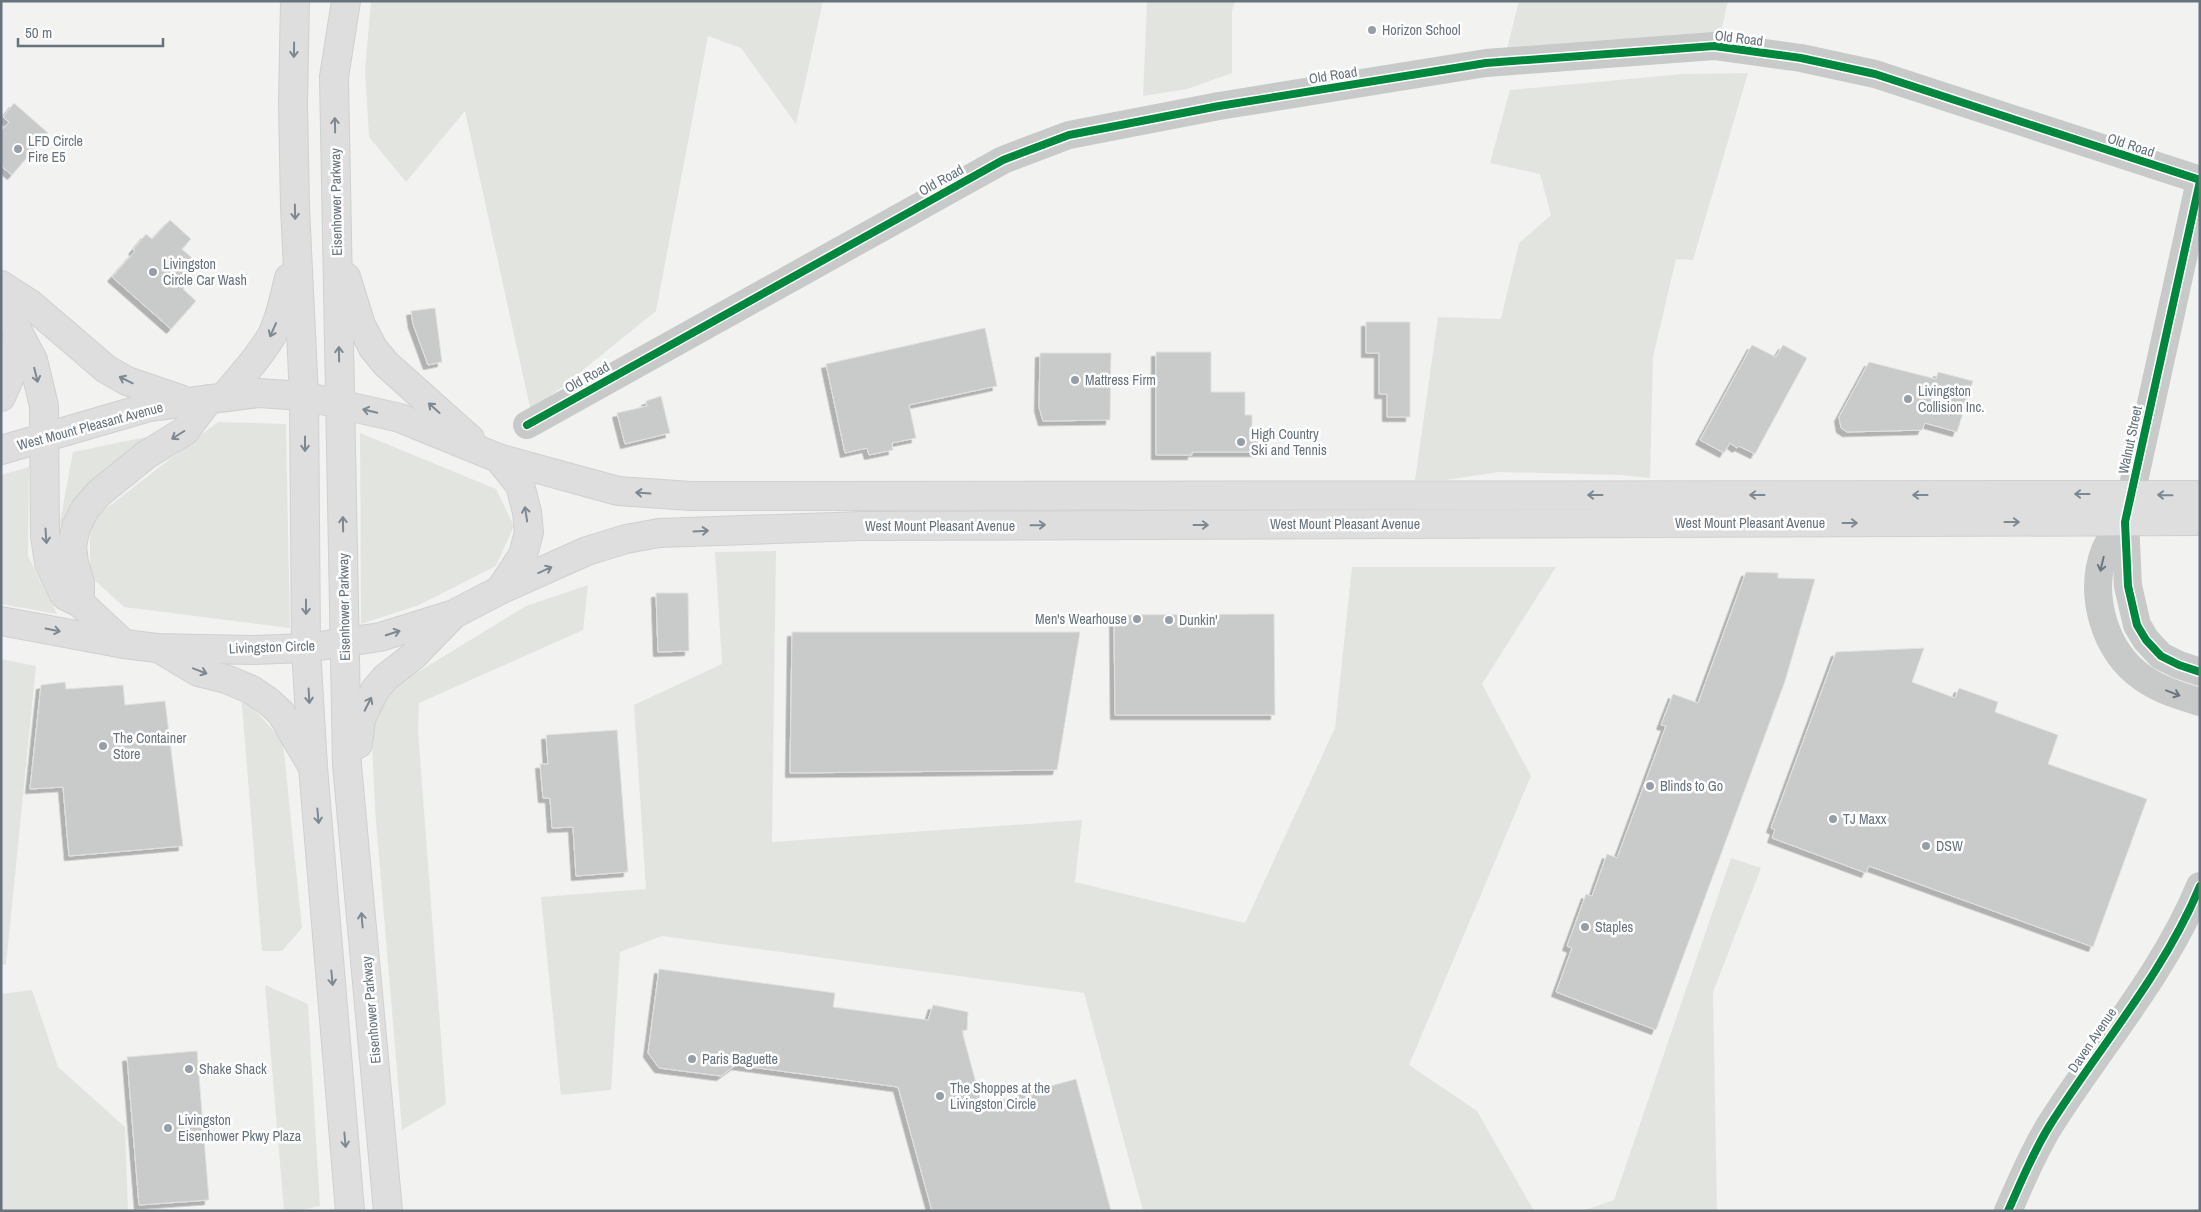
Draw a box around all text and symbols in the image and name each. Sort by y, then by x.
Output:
scale bar [18,15,162,47]
place label: Horizon School [1382,21,1460,39]
text: 50 m [25,22,52,43]
marker: Horizon School [1366,24,1378,36]
street label: Old Road [1714,26,1764,50]
one-way arrow [289,42,299,58]
street label: Old Road [1308,62,1358,88]
one-way arrow [330,117,340,134]
street label: Old Road [2105,129,2157,161]
place label: LFD Circle Fire E5 [28,132,83,166]
marker: LFD Circle Fire E5 [12,143,24,155]
street label: Eisenhower Parkway [326,148,346,256]
street label: Old Road [915,160,967,200]
one-way arrow [290,204,300,220]
place label: Livingston Circle Car Wash [163,255,247,289]
marker: Livingston Circle Car Wash [147,266,159,278]
one-way arrow [268,322,278,337]
one-way arrow [334,347,343,363]
street label: Old Road [561,357,613,397]
one-way arrow [32,366,42,382]
place label: Mattress Firm [1085,371,1156,389]
marker: Mattress Firm [1069,374,1081,386]
one-way arrow [119,375,134,384]
place label: Livingston Collision Inc. [1918,382,1984,416]
marker: Livingston Collision Inc. [1902,393,1914,405]
street label: West Mount Pleasant Avenue [15,398,165,454]
one-way arrow [428,402,441,414]
street label: Walnut Street [2114,404,2146,476]
one-way arrow [363,406,379,415]
place label: High Country Ski and Tennis [1251,425,1327,459]
one-way arrow [171,431,185,441]
one-way arrow [300,436,310,452]
marker: High Country Ski and Tennis [1235,436,1247,448]
one-way arrow [635,488,651,498]
one-way arrow [2075,489,2091,499]
one-way arrow [1587,490,1604,500]
one-way arrow [1750,490,1766,500]
one-way arrow [1912,490,1928,500]
one-way arrow [2158,490,2174,500]
one-way arrow [521,506,531,522]
street label: West Mount Pleasant Avenue [1675,514,1825,532]
street label: West Mount Pleasant Avenue [1270,515,1420,533]
one-way arrow [338,516,347,532]
street label: West Mount Pleasant Avenue [865,517,1015,535]
one-way arrow [2004,517,2020,527]
one-way arrow [1841,518,1857,528]
one-way arrow [1030,520,1046,530]
one-way arrow [1192,520,1208,530]
one-way arrow [692,526,709,536]
one-way arrow [41,528,50,544]
street label: Eisenhower Parkway [334,553,354,661]
one-way arrow [2097,555,2106,571]
one-way arrow [537,564,552,574]
one-way arrow [301,598,311,615]
place label: Men's Wearhouse [1035,610,1127,628]
place label: Dunkin' [1179,611,1218,629]
marker: Men's Wearhouse [1131,613,1143,625]
marker: Dunkin' [1163,614,1175,626]
one-way arrow [45,626,61,636]
one-way arrow [385,628,400,637]
street label: Livingston Circle [229,637,315,657]
one-way arrow [192,667,207,676]
one-way arrow [305,688,314,704]
one-way arrow [2165,689,2180,698]
one-way arrow [364,697,373,712]
place label: The Container Store [113,729,187,763]
marker: The Container Store [97,740,109,752]
place label: Blinds to Go [1660,777,1723,795]
marker: Blinds to Go [1644,780,1656,792]
one-way arrow [313,808,323,824]
place label: TJ Maxx [1843,810,1887,828]
marker: TJ Maxx [1827,813,1839,825]
place label: DSW [1936,837,1963,855]
marker: DSW [1920,840,1932,852]
one-way arrow [357,912,367,928]
place label: Staples [1595,918,1634,936]
marker: Staples [1579,921,1591,933]
street label: Eisenhower Parkway [357,955,385,1064]
one-way arrow [327,969,337,985]
street label: Daven Avenue [2064,1004,2120,1076]
place label: Paris Baguette [702,1050,778,1068]
marker: Paris Baguette [686,1053,698,1065]
place label: Shake Shack [199,1060,267,1078]
marker: Shake Shack [183,1063,195,1075]
place label: The Shoppes at the Livingston Circle [950,1079,1050,1113]
marker: The Shoppes at the Livingston Circle [934,1090,946,1102]
place label: Livingston Eisenhower Pkwy Plaza [178,1111,302,1145]
marker: Livingston Eisenhower Pkwy Plaza [162,1122,174,1134]
one-way arrow [340,1131,350,1147]

